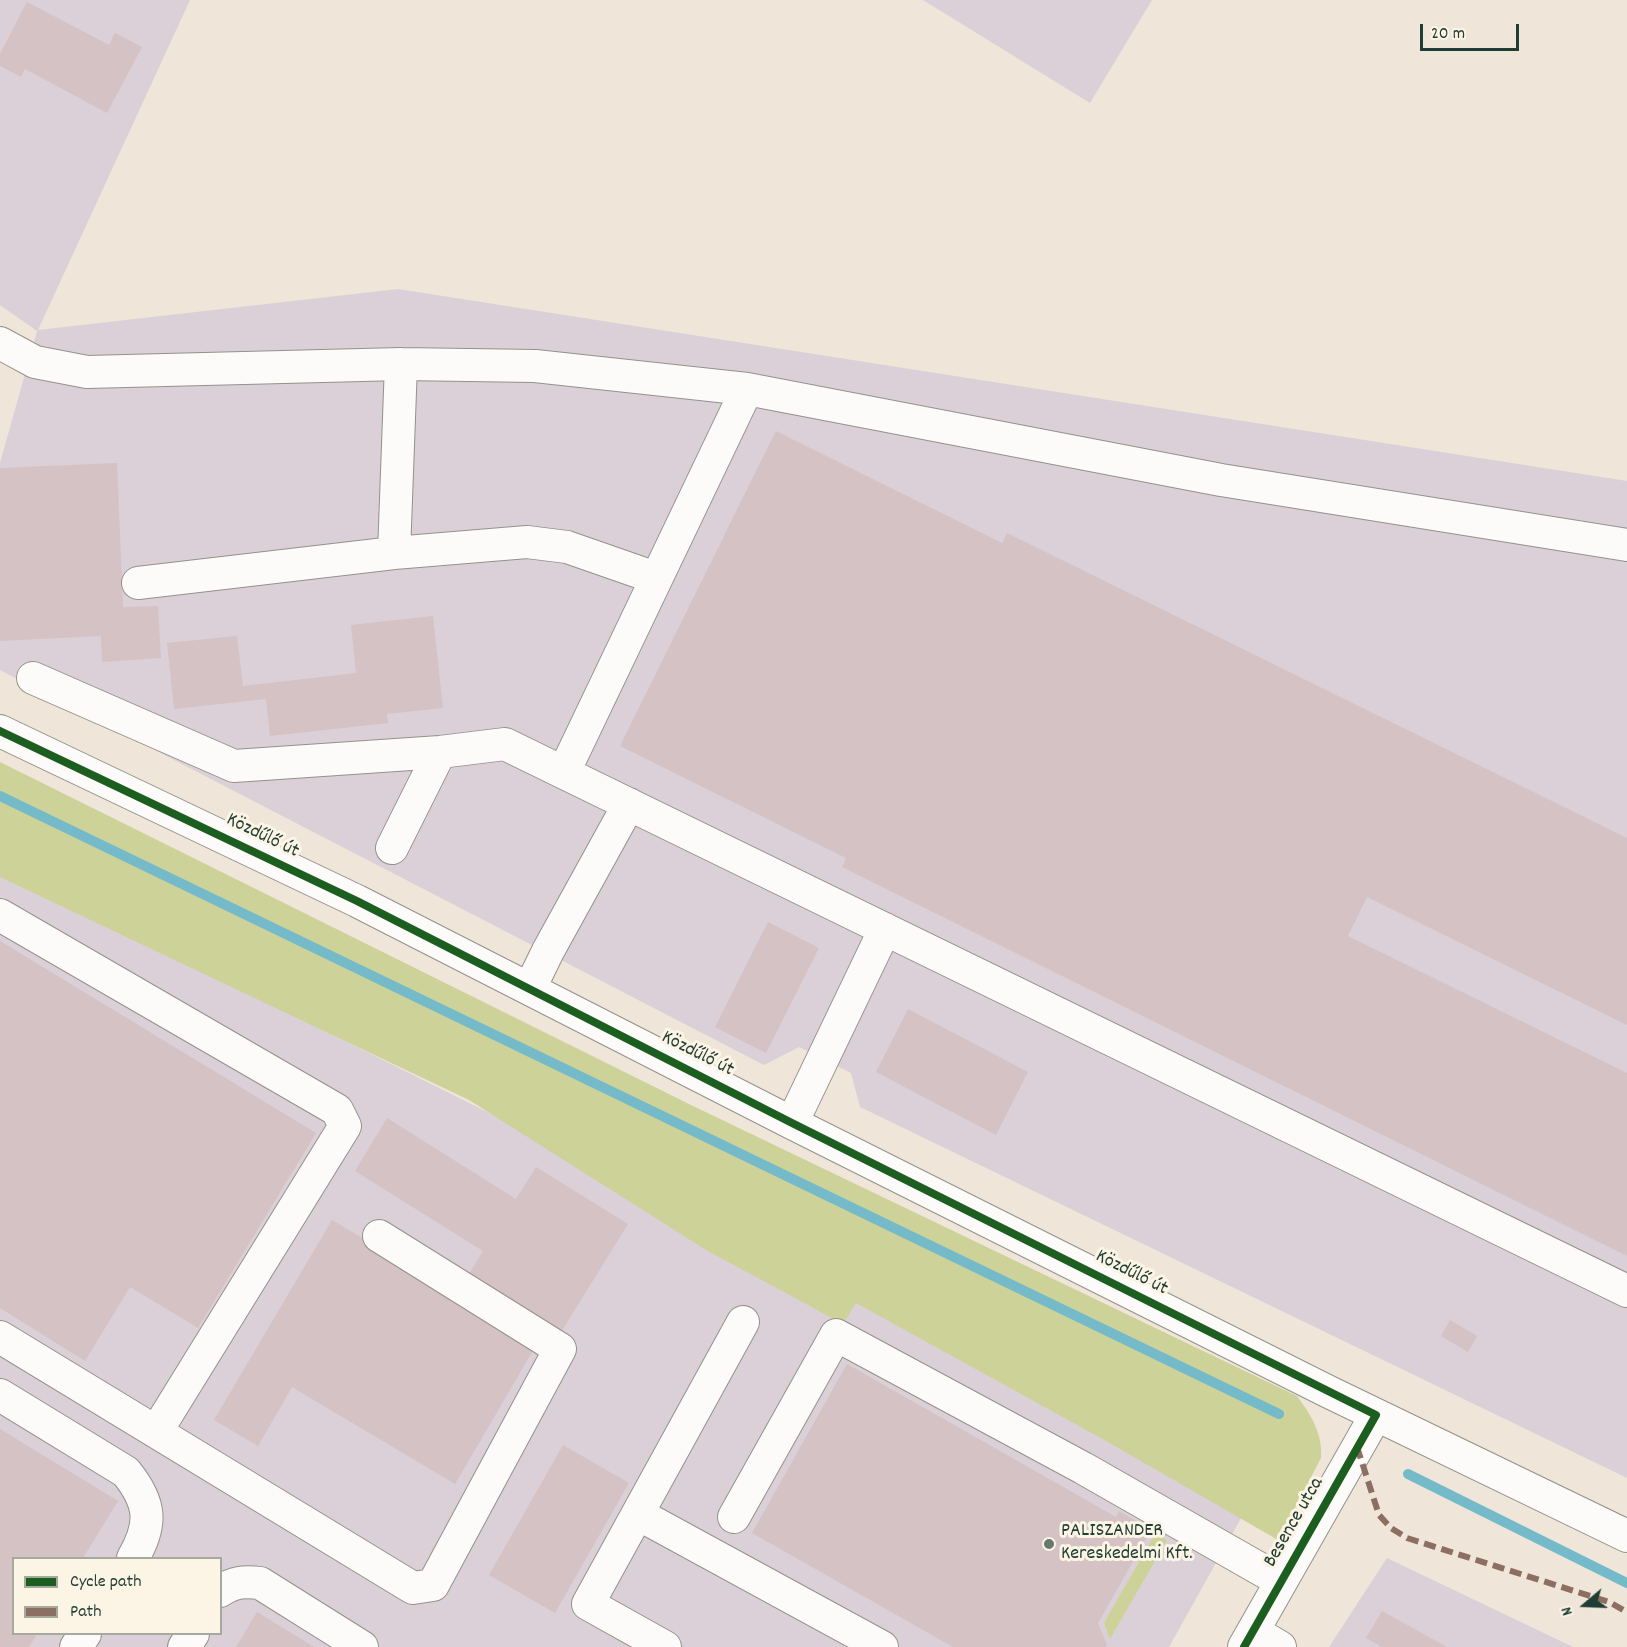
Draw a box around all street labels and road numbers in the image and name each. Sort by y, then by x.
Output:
street label: Közdűlő út [222,809,302,865]
street label: Közdűlő út [657,1027,737,1083]
street label: Közdűlő út [1091,1246,1171,1302]
street label: Besence utca [1260,1474,1330,1572]

